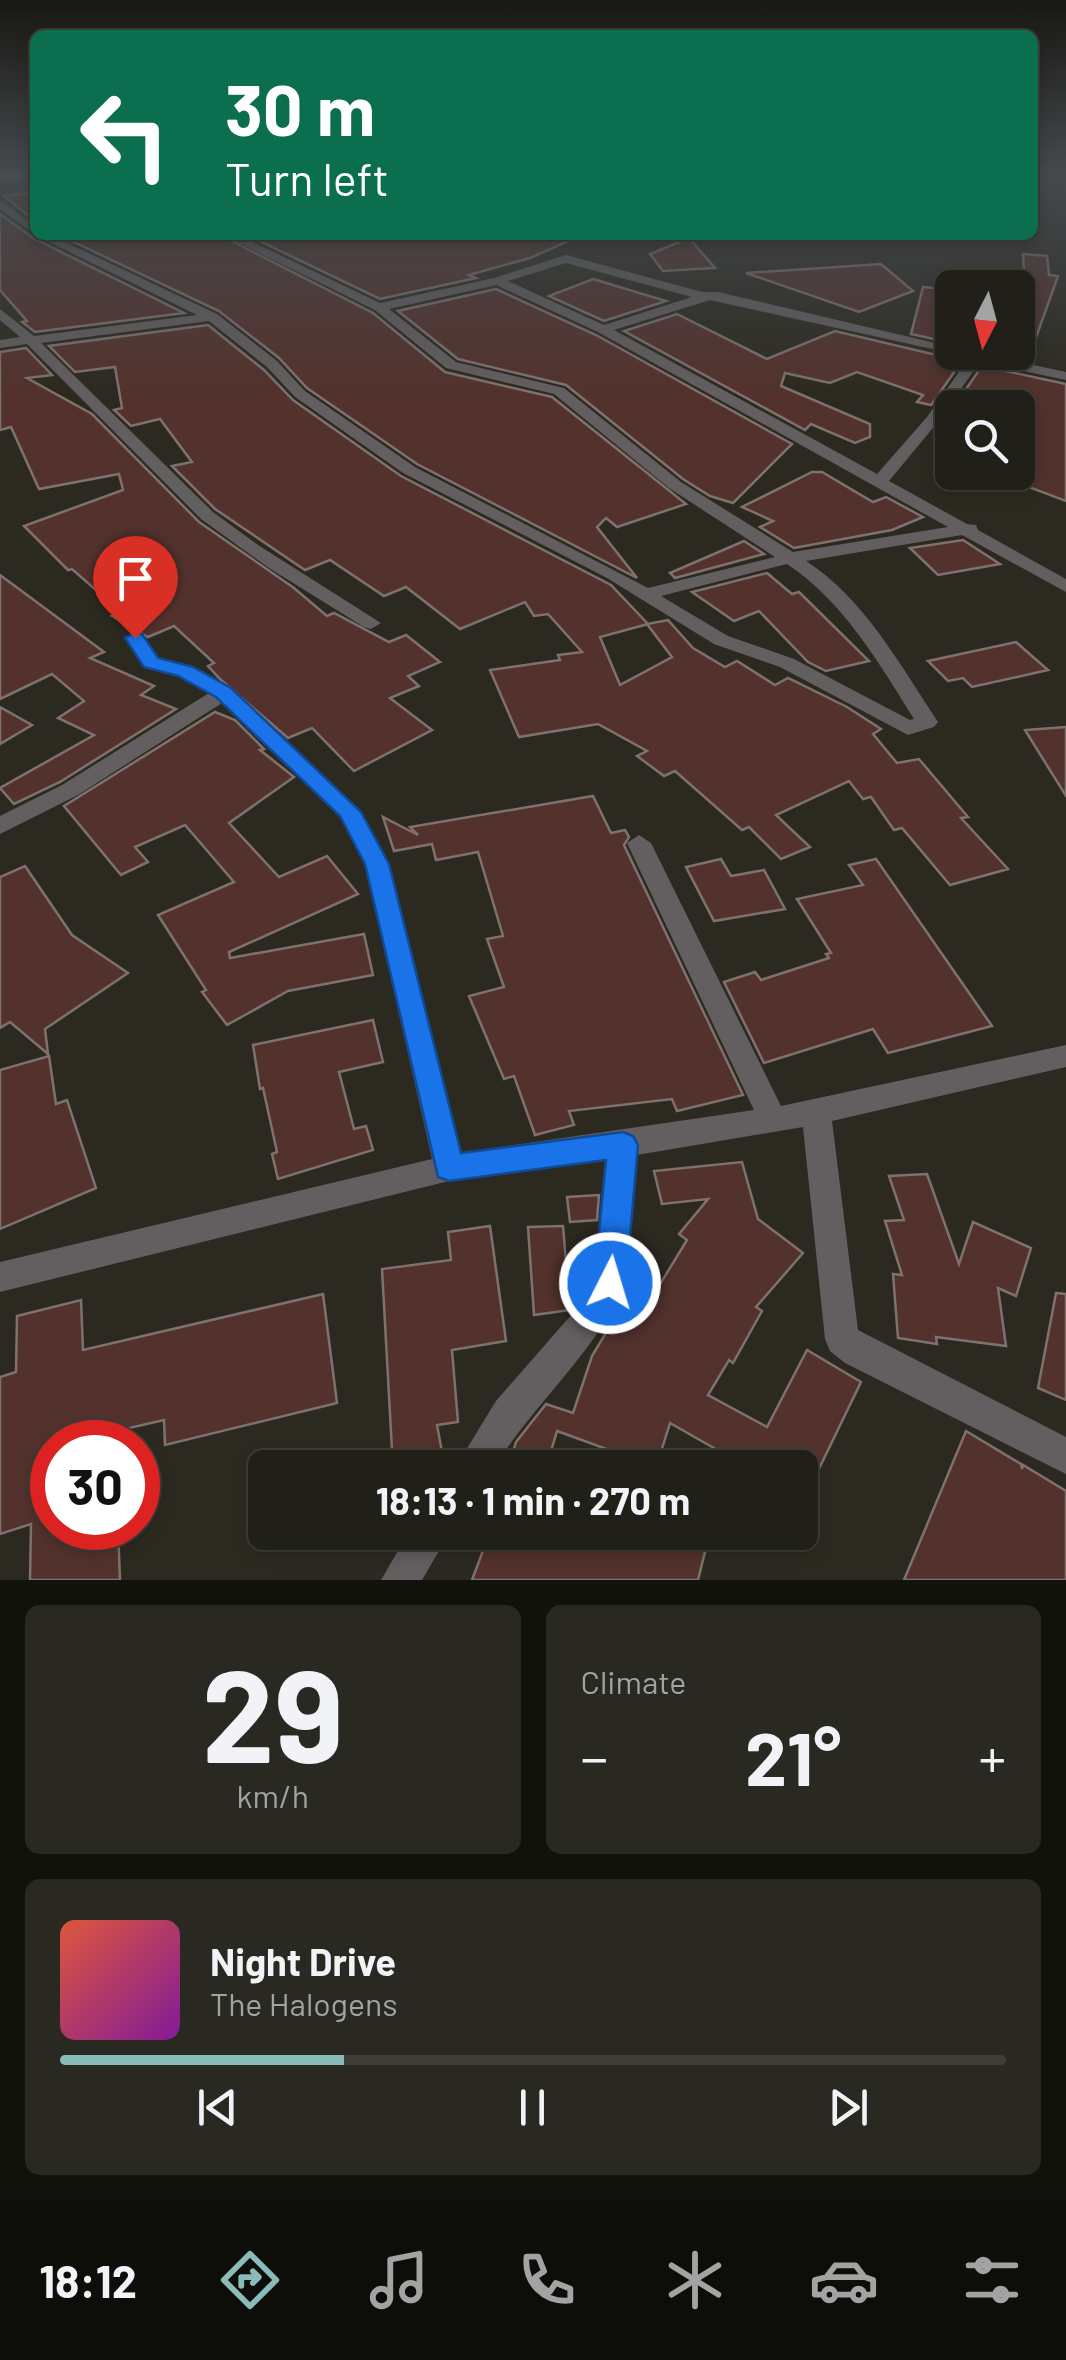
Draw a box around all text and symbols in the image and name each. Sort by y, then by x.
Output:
text: 30 m [225,66,375,150]
icon: left [60,70,190,200]
text: Turn left [225,151,389,205]
north arrow [935,270,1035,370]
map controls [935,270,1035,490]
button: search [935,390,1035,490]
pin [93,536,178,639]
icon: arrive [108,551,163,606]
position arrow [558,1231,662,1335]
speed limit sign: 30 [30,1420,160,1550]
text: 18:13 · 1 min · 270 m [376,1477,690,1523]
text: 29 [202,1633,344,1789]
text: Climate [581,1662,686,1700]
text: 21° [745,1711,841,1801]
text: − [581,1723,608,1789]
text: + [978,1723,1006,1789]
text: km/h [237,1776,309,1814]
text: Night Drive [210,1938,396,1984]
text: The Halogens [210,1984,398,2022]
icon: previous [190,2080,245,2135]
icon: pause [505,2080,560,2135]
icon: next [821,2080,876,2135]
icon: directions [215,2245,285,2315]
icon: music [364,2245,434,2315]
icon: phone [512,2245,582,2315]
icon: climate [660,2245,730,2315]
icon: car [809,2245,879,2315]
icon: filters [957,2245,1027,2315]
text: 18:12 [39,2253,137,2307]

